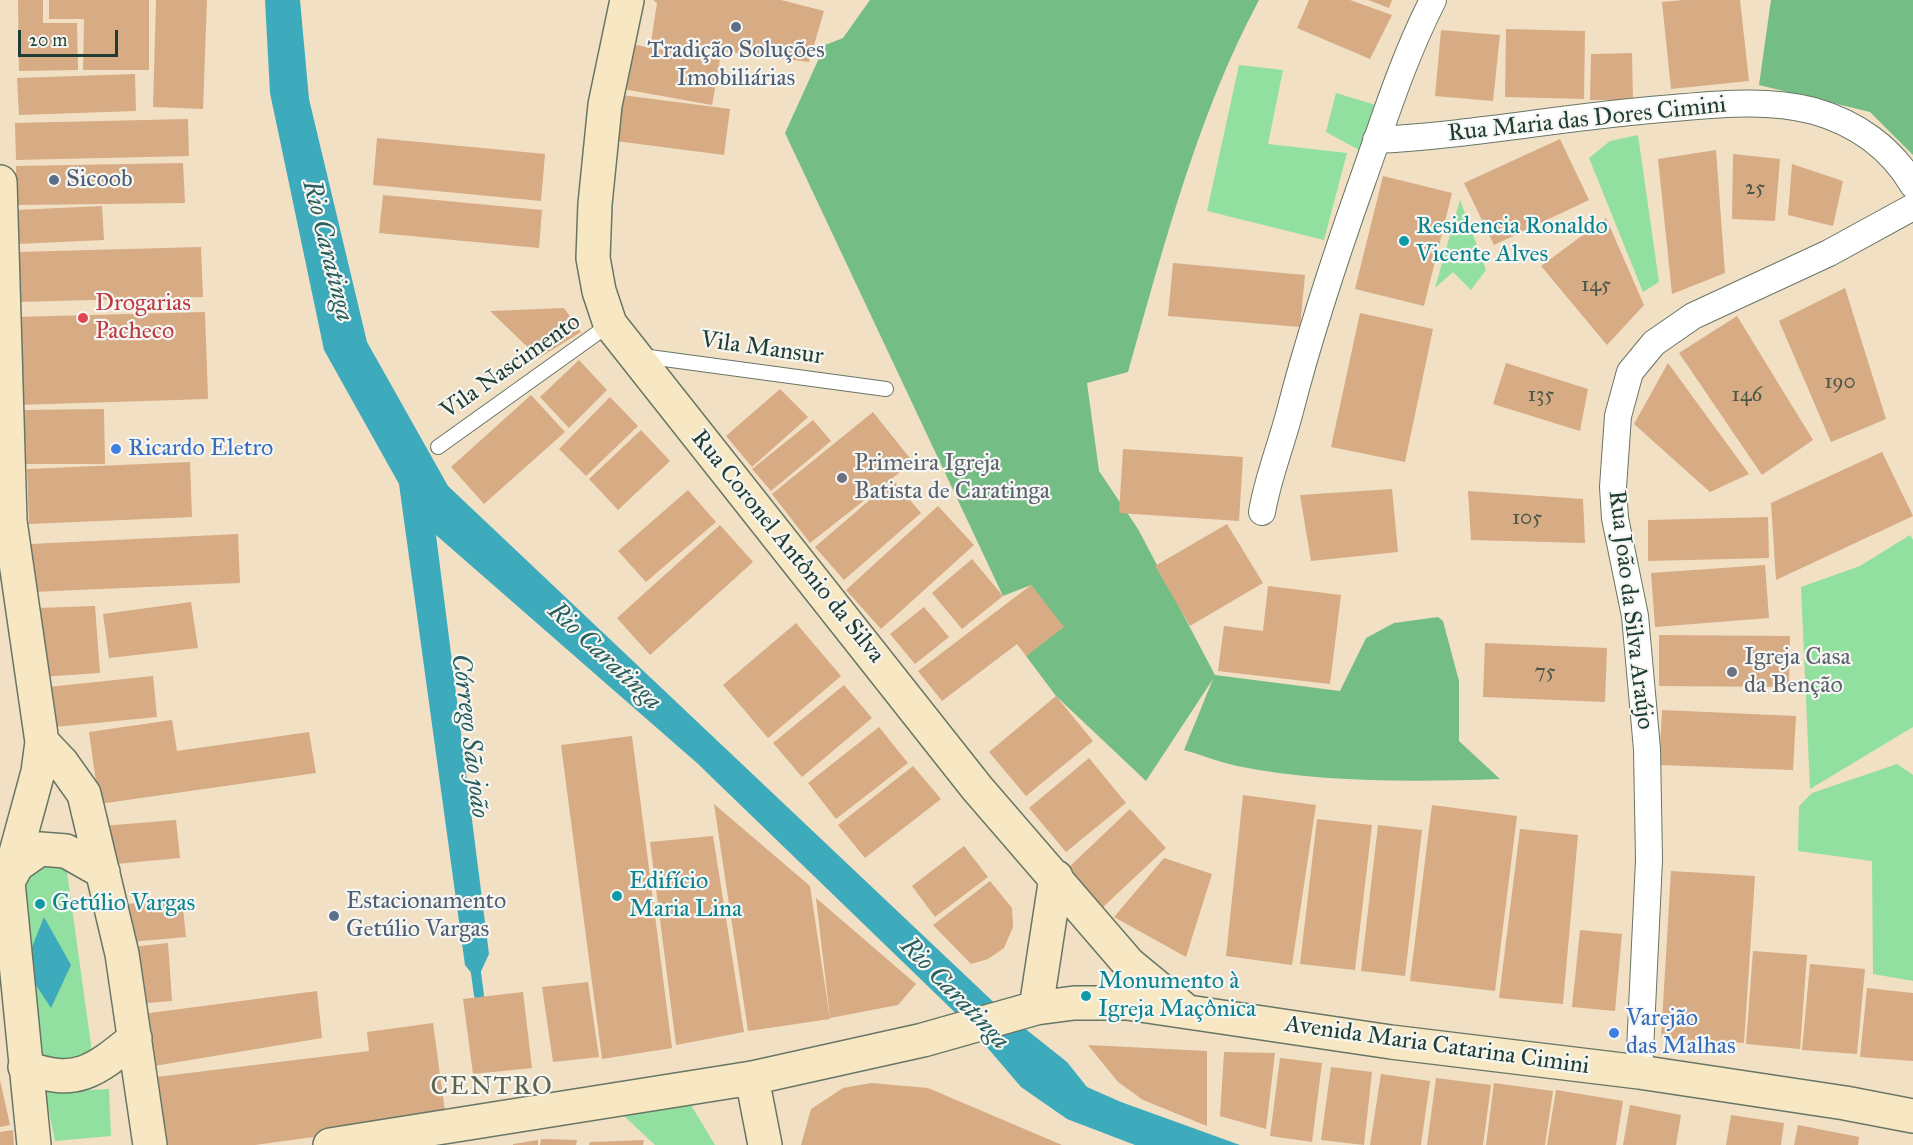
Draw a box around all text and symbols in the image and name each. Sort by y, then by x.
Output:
scale bar [21,18,122,56]
marker: Tradição Soluções Imobiliárias [729,20,743,34]
text: 20 m [29,29,67,51]
place label: Tradição Soluções Imobiliárias [647,37,825,93]
street label: Rua Maria das Dores Cimini [1446,91,1728,149]
place label: Sicoob [66,166,133,194]
marker: Sicoob [47,173,61,187]
house number: 25 [1745,176,1765,202]
water label: Rio Caratinga [294,177,360,325]
place label: Residencia Ronaldo Vicente Alves [1416,213,1608,269]
marker: Residencia Ronaldo Vicente Alves [1397,234,1411,248]
house number: 145 [1581,273,1611,299]
place label: Drogarias Pacheco [95,290,191,346]
street label: Vila Nascimento [435,308,587,426]
marker: Drogarias Pacheco [76,311,90,325]
street label: Vila Mansur [699,326,825,372]
house number: 190 [1824,370,1856,396]
house number: 135 [1528,383,1554,409]
house number: 146 [1732,383,1762,409]
street label: Rua Coronel Antônio da Silva [684,425,890,669]
place label: Ricardo Eletro [128,435,273,463]
marker: Ricardo Eletro [109,442,123,456]
place label: Primeira Igreja Batista de Caratinga [854,450,1050,506]
marker: Primeira Igreja Batista de Caratinga [835,471,849,485]
street label: Rua João da Silva Araújo [1601,489,1659,731]
house number: 105 [1512,506,1542,532]
water label: Rio Caratinga [541,596,667,718]
place label: Igreja Casa da Benção [1744,644,1851,700]
water label: Córrego São joão [443,652,495,820]
house number: 75 [1535,660,1555,686]
marker: Igreja Casa da Benção [1725,665,1739,679]
place label: Edifício Maria Lina [629,868,742,924]
place label: Estacionamento Getúlio Vargas [346,888,506,944]
marker: Edifício Maria Lina [610,889,624,903]
place label: Getúlio Vargas [52,890,195,918]
marker: Getúlio Vargas [33,897,47,911]
marker: Estacionamento Getúlio Vargas [327,909,341,923]
water label: Rio Caratinga [893,931,1015,1057]
place label: Monumento à Igreja Maçônica [1098,968,1256,1024]
marker: Monumento à Igreja Maçônica [1079,989,1093,1003]
place label: Varejão das Malhas [1626,1005,1736,1061]
street label: Avenida Maria Catarina Cimini [1283,1010,1591,1082]
marker: Varejão das Malhas [1607,1026,1621,1040]
district label: CENTRO [431,1072,553,1104]

